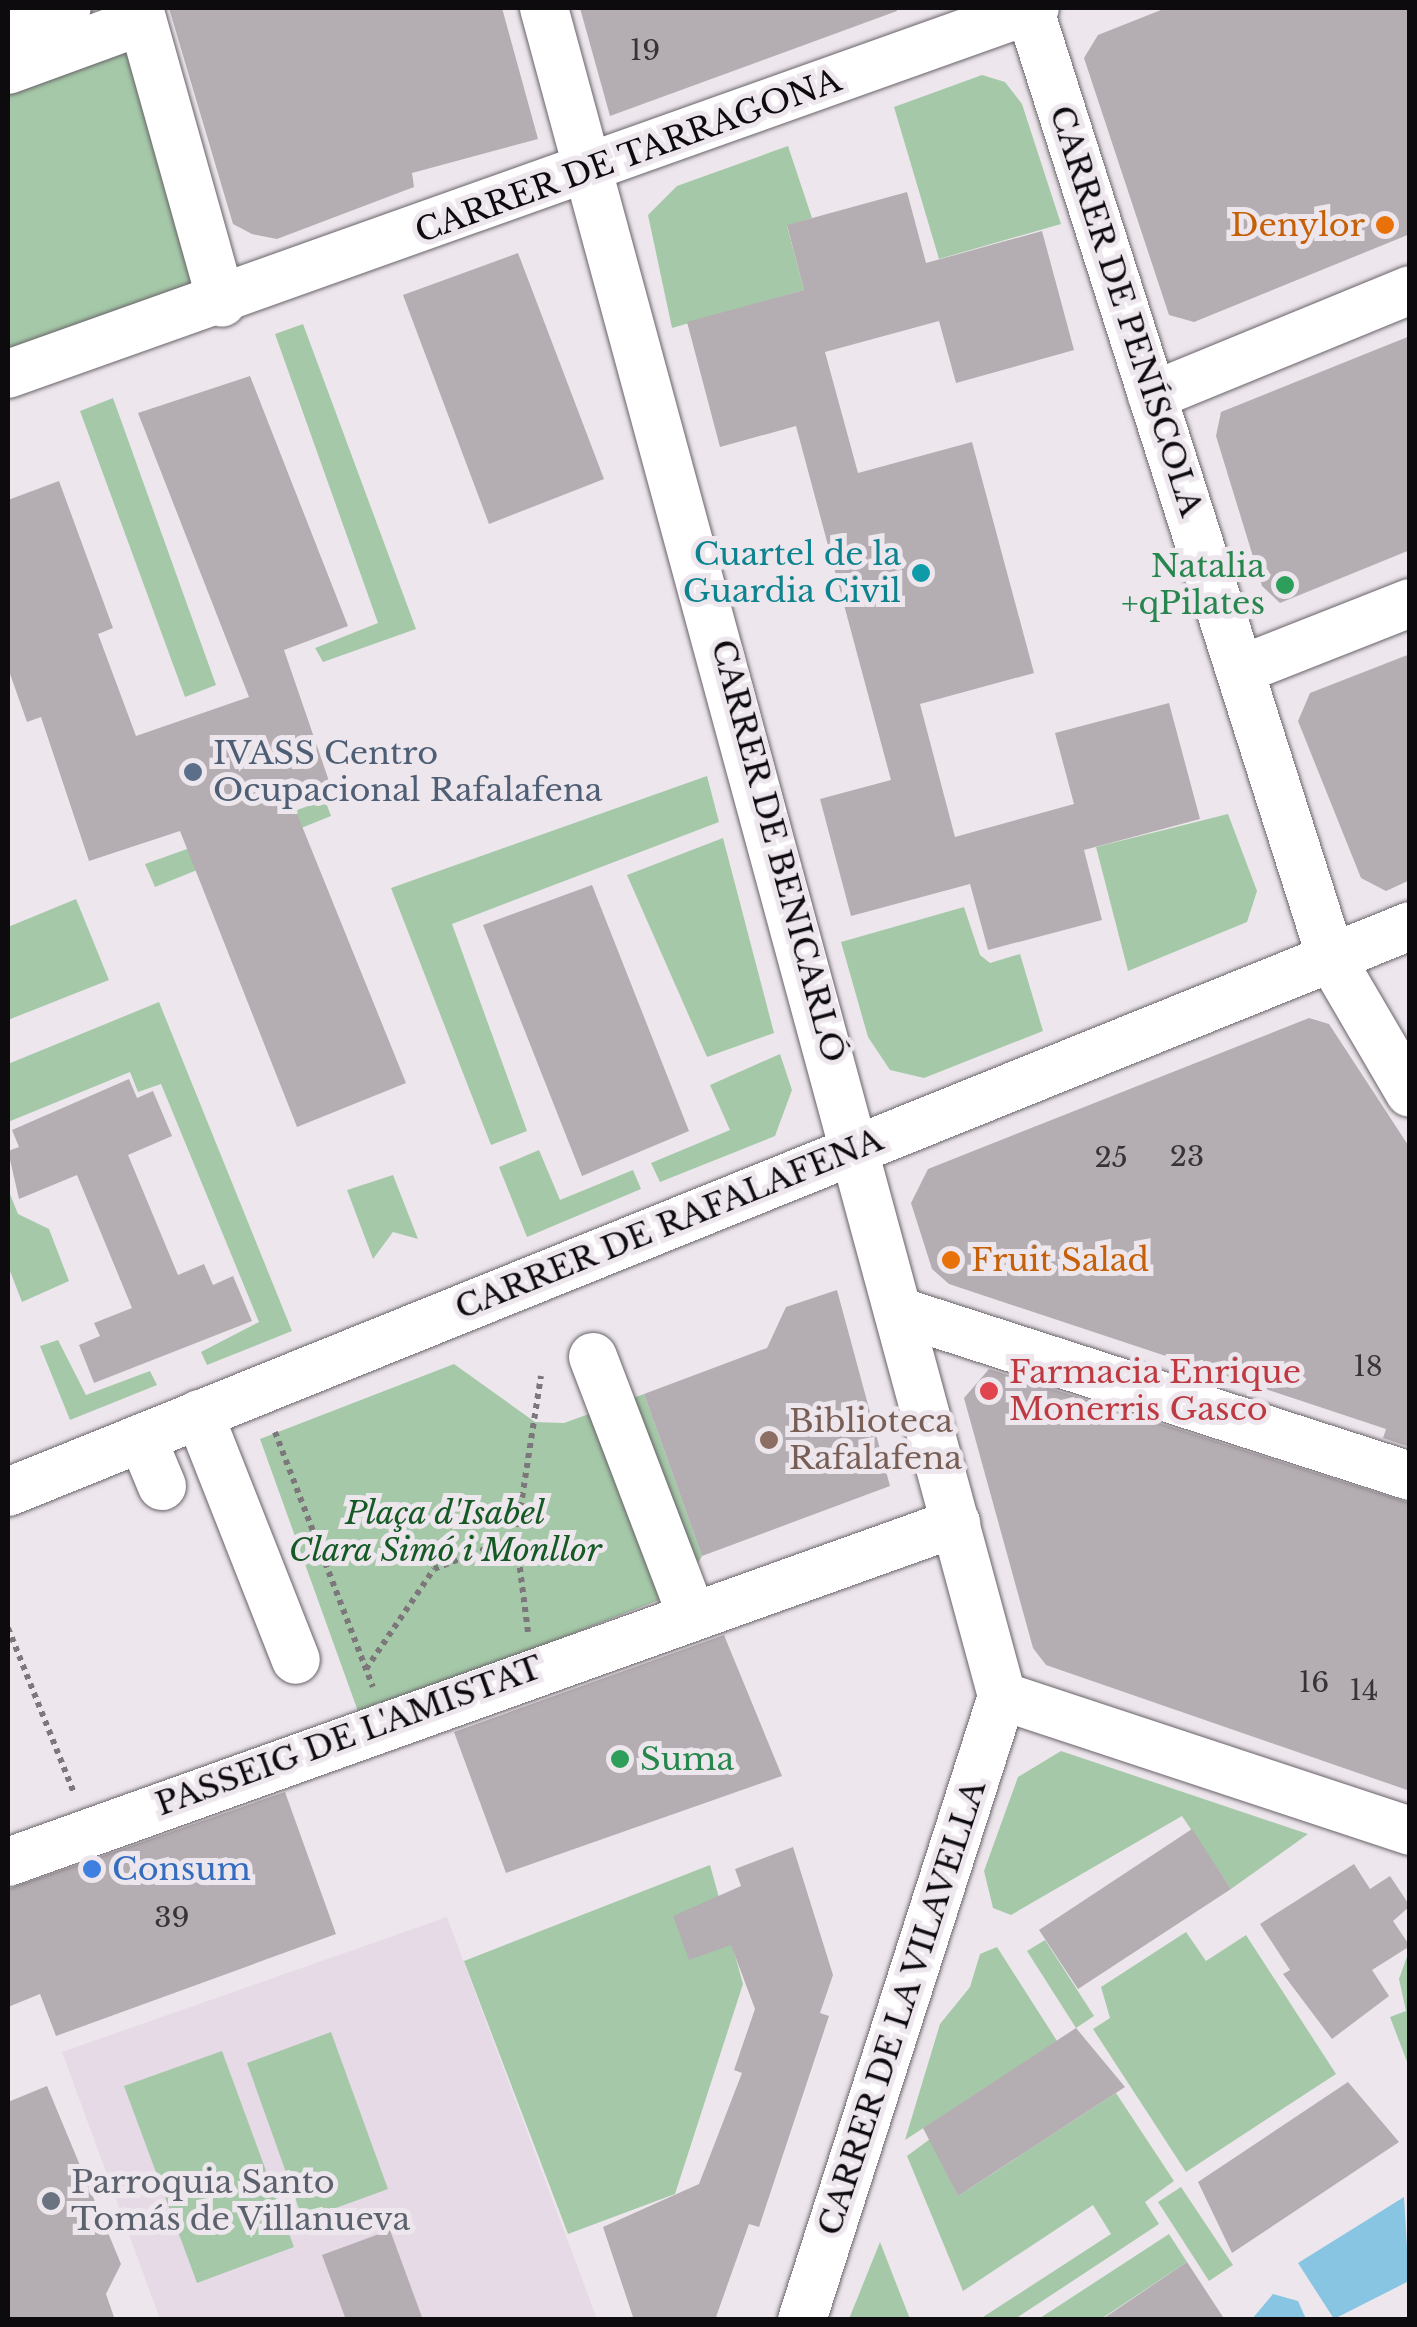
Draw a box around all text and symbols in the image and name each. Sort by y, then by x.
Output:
house number: 19 [630,34,660,68]
street label: CARRER DE TARRAGONA [409,61,847,251]
street label: CARRER DE PENÍSCOLA [1041,100,1211,522]
place label: Denylor [1230,206,1365,244]
marker: Denylor [1374,214,1396,236]
place label: Cuartel de la Guardia Civil [682,536,901,611]
place label: Natalia +qPilates [1121,548,1265,623]
marker: Cuartel de la Guardia Civil [910,562,932,584]
marker: Natalia +qPilates [1274,574,1296,596]
street label: CARRER DE BENICARLÓ [703,635,853,1067]
place label: IVASS Centro Ocupacional Rafalafena [213,735,603,810]
marker: IVASS Centro Ocupacional Rafalafena [182,761,204,783]
street label: CARRER DE RAFALAFENA [449,1120,889,1328]
house number: 23 [1170,1140,1204,1174]
house number: 25 [1094,1141,1128,1175]
place label: Fruit Salad [971,1241,1149,1279]
marker: Fruit Salad [940,1249,962,1271]
house number: 18 [1353,1350,1383,1384]
place label: Farmacia Enrique Monerris Gasco [1009,1354,1301,1429]
marker: Farmacia Enrique Monerris Gasco [978,1380,1000,1402]
place label: Biblioteca Rafalafena [789,1403,962,1478]
marker: Biblioteca Rafalafena [758,1429,780,1451]
park label: Plaça d'Isabel Clara Simó i Monllor [287,1495,603,1570]
street label: PASSEIG DE L'AMISTAT [150,1648,548,1824]
house number: 16 [1299,1666,1329,1700]
house number: 14 [1350,1674,1378,1708]
place label: Suma [640,1740,734,1778]
marker: Suma [609,1748,631,1770]
street label: CARRER DE LA VILAVELLA [810,1774,994,2242]
place label: Consum [112,1850,251,1888]
marker: Consum [81,1858,103,1880]
house number: 39 [154,1901,190,1935]
place label: Parroquia Santo Tomás de Villanueva [71,2164,412,2239]
marker: Parroquia Santo Tomás de Villanueva [40,2190,62,2212]

